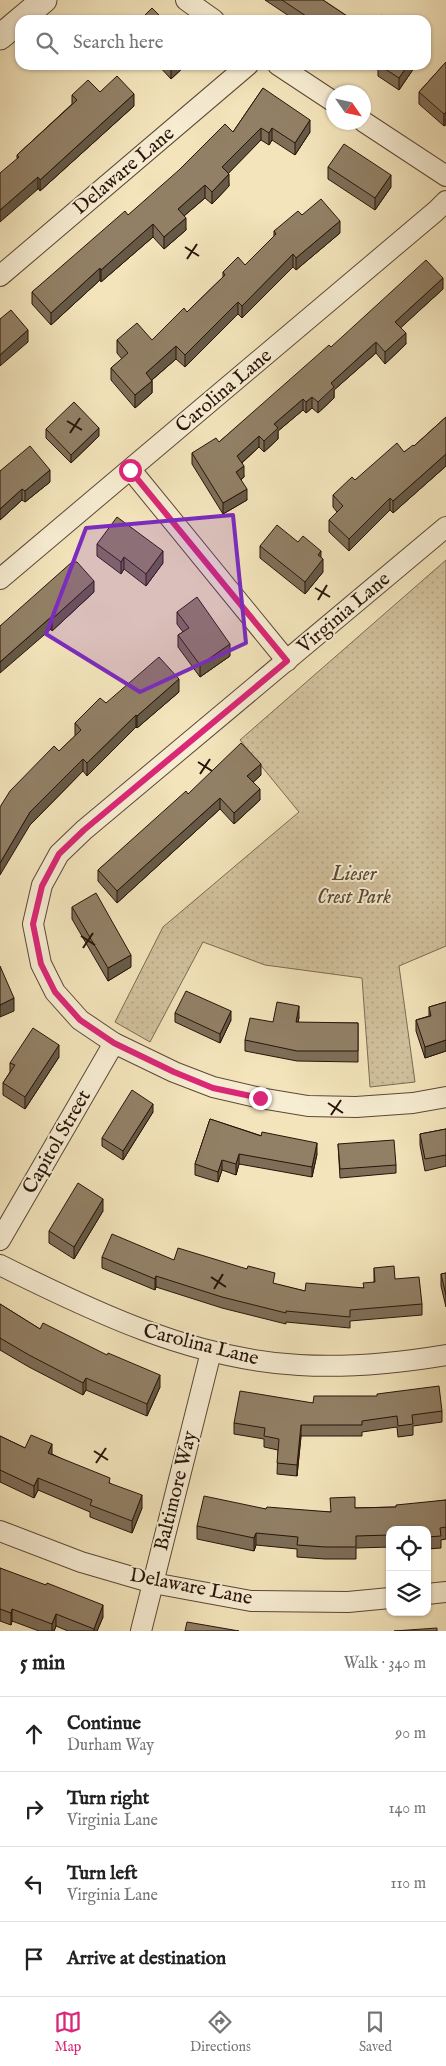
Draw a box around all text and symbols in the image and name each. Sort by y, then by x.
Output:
search box [15,15,431,70]
icon: search [33,29,61,57]
text: Search here [73,31,164,55]
north arrow [326,85,371,130]
street label: Delaware Lane [68,121,180,221]
street label: Carolina Lane [171,343,277,439]
route start [119,459,142,482]
street label: Virginia Lane [292,567,396,660]
park label: Lieser Crest Park [317,862,391,910]
street label: Capitol Street [17,1085,97,1198]
route end [249,1087,272,1110]
street label: Carolina Lane [141,1319,261,1371]
street label: Baltimore Way [149,1428,203,1554]
map controls [386,1526,431,1616]
button: locate [386,1526,431,1571]
street label: Delaware Lane [128,1563,254,1611]
button: layers [386,1571,431,1616]
text: 5 min [20,1650,65,1677]
text: Walk · 340 m [344,1654,426,1674]
text: Continue [67,1712,141,1736]
icon: ahead [20,1720,48,1748]
text: 90 m [395,1724,426,1744]
text: Durham Way [67,1736,154,1756]
text: Turn right [67,1787,149,1811]
icon: right [20,1795,48,1823]
text: 140 m [388,1799,426,1819]
text: Virginia Lane [67,1811,158,1831]
text: Turn left [67,1862,138,1886]
icon: left [20,1870,48,1898]
text: 110 m [390,1874,426,1894]
text: Virginia Lane [67,1886,158,1906]
icon: arrive [20,1945,48,1973]
text: Arrive at destination [67,1947,226,1971]
tab: Map [54,2008,82,2056]
tab: Directions [190,2008,251,2056]
tab: Saved [359,2008,392,2056]

